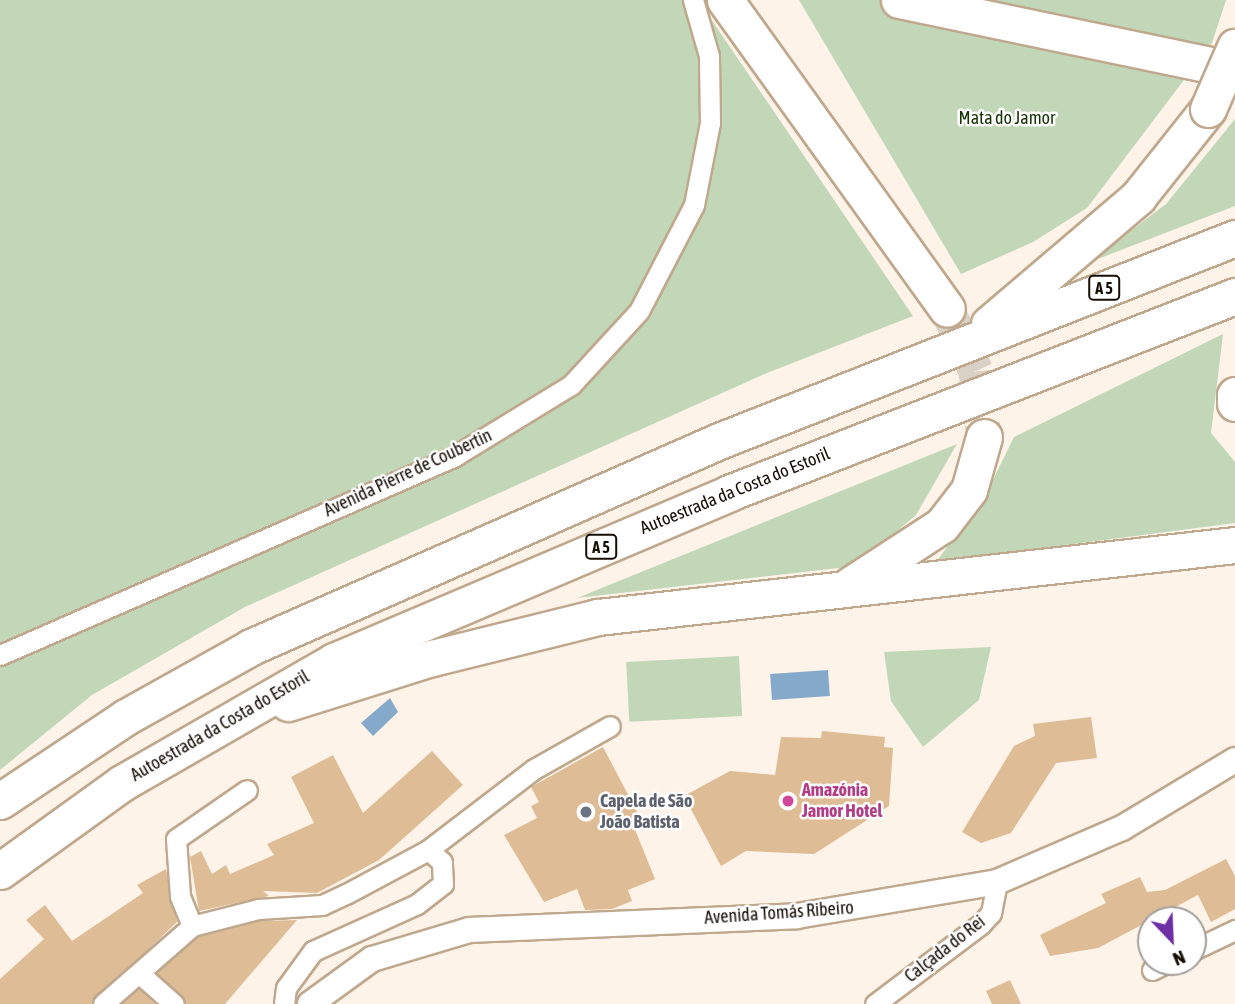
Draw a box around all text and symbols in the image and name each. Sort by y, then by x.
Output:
park label: Mata do Jamor [959,107,1055,129]
road number: A 5 [1086,276,1122,300]
street label: Avenida Pierre de Coubertin [321,425,495,521]
street label: Autoestrada da Costa do Estoril [637,443,833,539]
road number: A 5 [584,534,618,560]
street label: Autoestrada da Costa do Estoril [127,666,313,786]
place label: Amazónia Jamor Hotel [802,780,882,822]
place label: Capela de São João Batista [600,791,692,834]
marker: Amazónia Jamor Hotel [780,793,796,809]
marker: Capela de São João Batista [578,804,594,820]
street label: Avenida Tomás Ribeiro [704,897,854,929]
north arrow [1137,906,1207,976]
street label: Calçada do Rei [900,911,990,987]
text: N [1170,946,1189,971]

